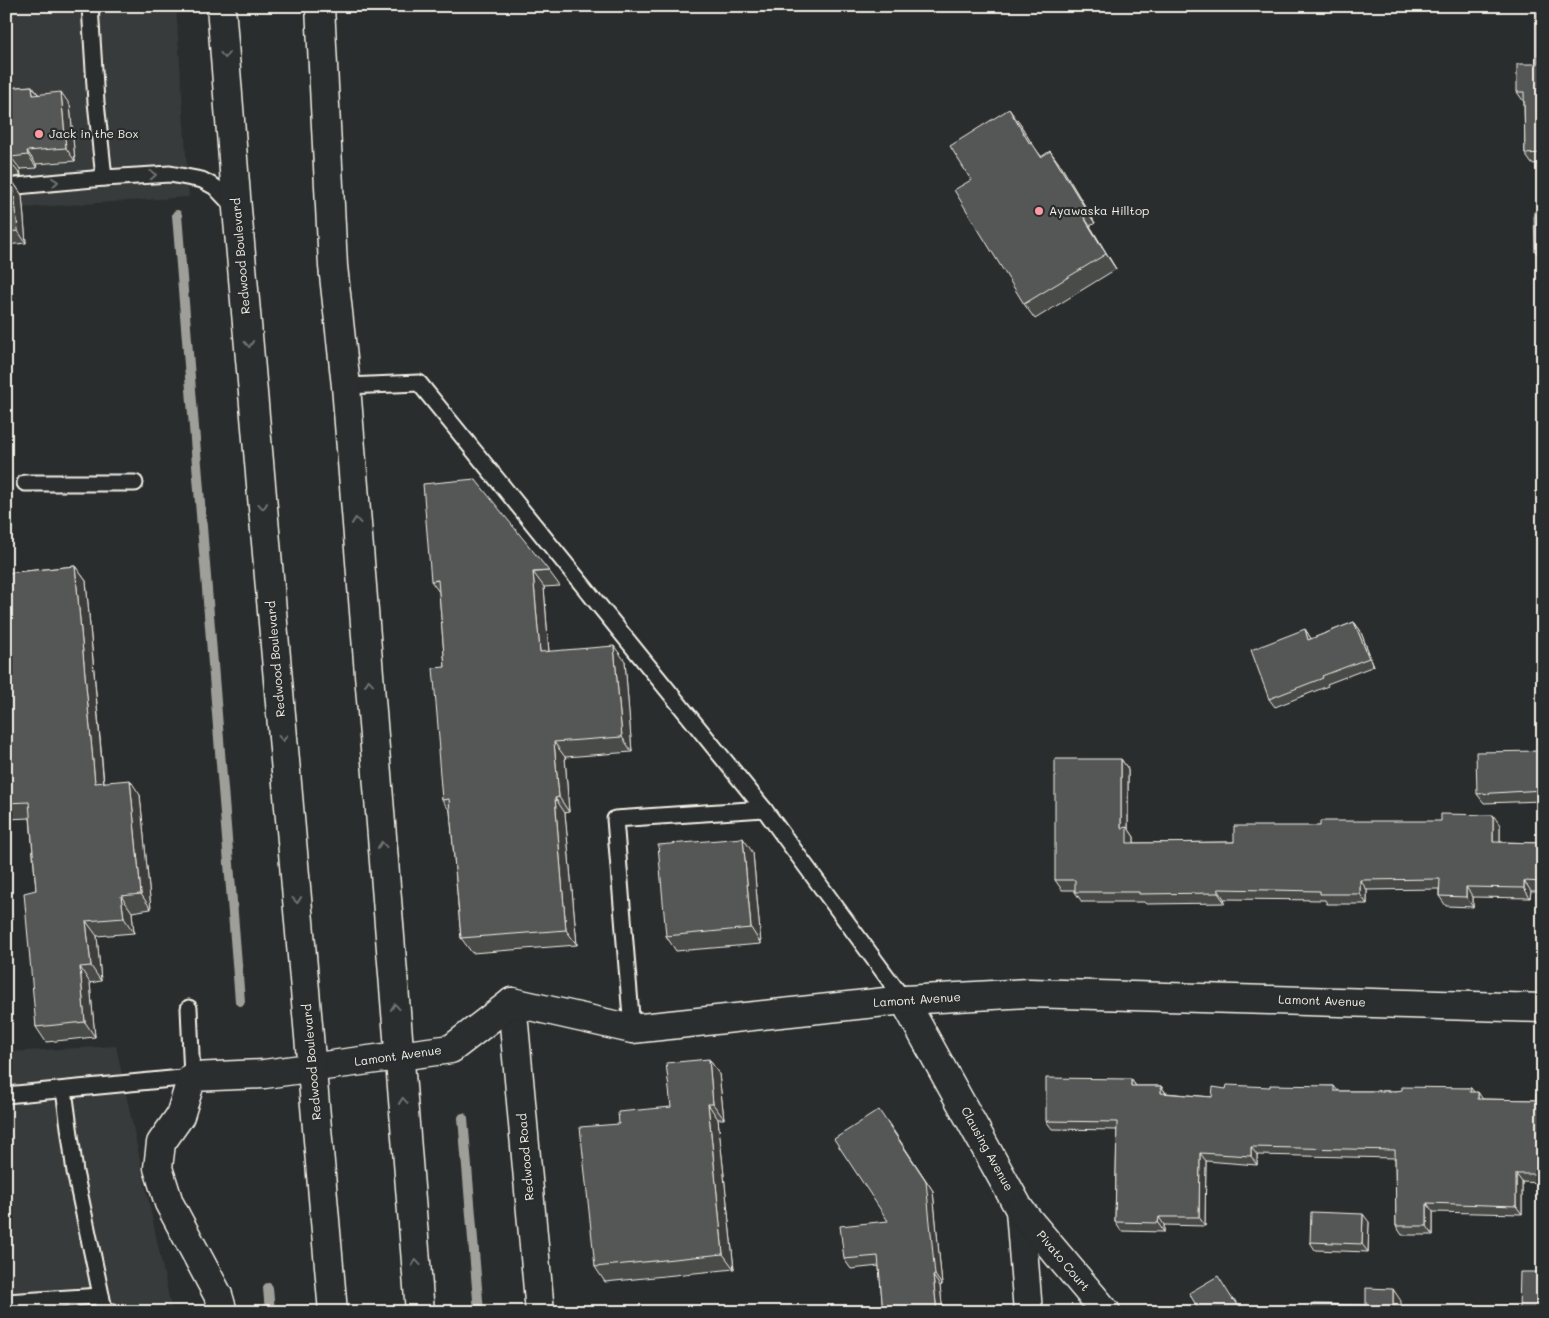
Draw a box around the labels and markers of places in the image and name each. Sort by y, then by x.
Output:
place label: Jack in the Box [49,125,139,141]
marker: Jack in the Box [33,128,45,140]
place label: Ayawaska Hilltop [1049,202,1149,218]
marker: Ayawaska Hilltop [1033,205,1045,217]

